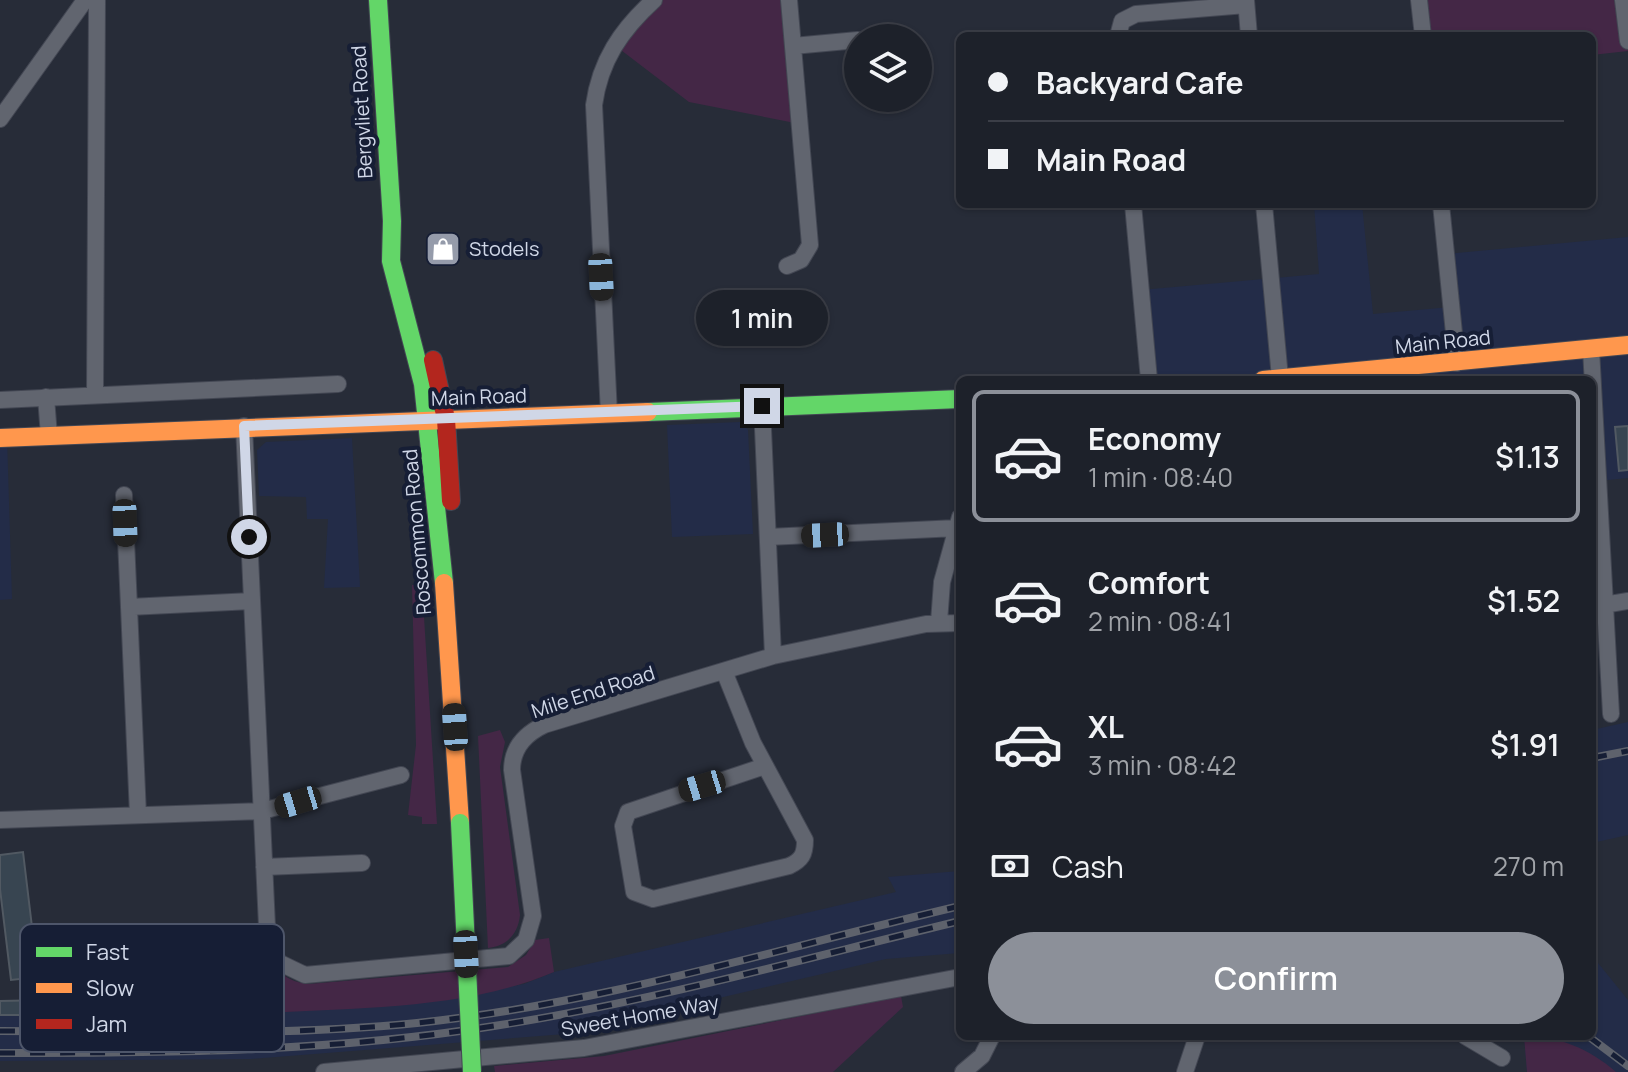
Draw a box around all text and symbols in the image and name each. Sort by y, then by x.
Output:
map controls [844,24,932,112]
button: layers [844,24,932,112]
street label: Bergvliet Road [345,45,378,179]
text: Backyard Cafe [1036,62,1244,103]
text: Main Road [1036,139,1186,180]
shop icon: Stodels [424,230,462,268]
place label: Stodels [469,235,539,262]
car [588,252,614,302]
callout: 1 min [696,290,828,346]
text: 1 min [731,300,793,336]
street label: Main Road [1394,323,1492,360]
street label: Main Road [431,381,527,412]
route end [744,388,780,424]
text: Economy [1088,418,1221,459]
icon: car [992,420,1064,492]
text: $1.13 [1495,436,1560,477]
street label: Roscommon Road [396,448,437,616]
text: 1 min · 08:40 [1088,459,1233,495]
car [112,499,138,547]
route start [231,519,267,555]
car [800,522,850,548]
text: Comfort [1088,562,1210,603]
icon: car [992,564,1064,636]
text: $1.52 [1487,580,1560,621]
text: 2 min · 08:41 [1088,603,1232,639]
street label: Mile End Road [528,659,658,724]
car [441,702,469,752]
text: XL [1088,706,1124,747]
icon: car [992,708,1064,780]
text: $1.91 [1490,724,1560,765]
text: 3 min · 08:42 [1088,747,1236,783]
car [676,768,728,804]
car [272,784,324,820]
icon: cash [988,844,1032,888]
text: Cash [1052,846,1124,887]
text: 270 m [1493,848,1564,884]
legend [20,924,284,1052]
car [453,929,479,979]
button: Confirm [988,932,1564,1024]
text: Fast [86,937,129,967]
text: Slow [86,973,134,1003]
street label: Sweet Home Way [559,988,721,1043]
text: Jam [86,1009,127,1039]

